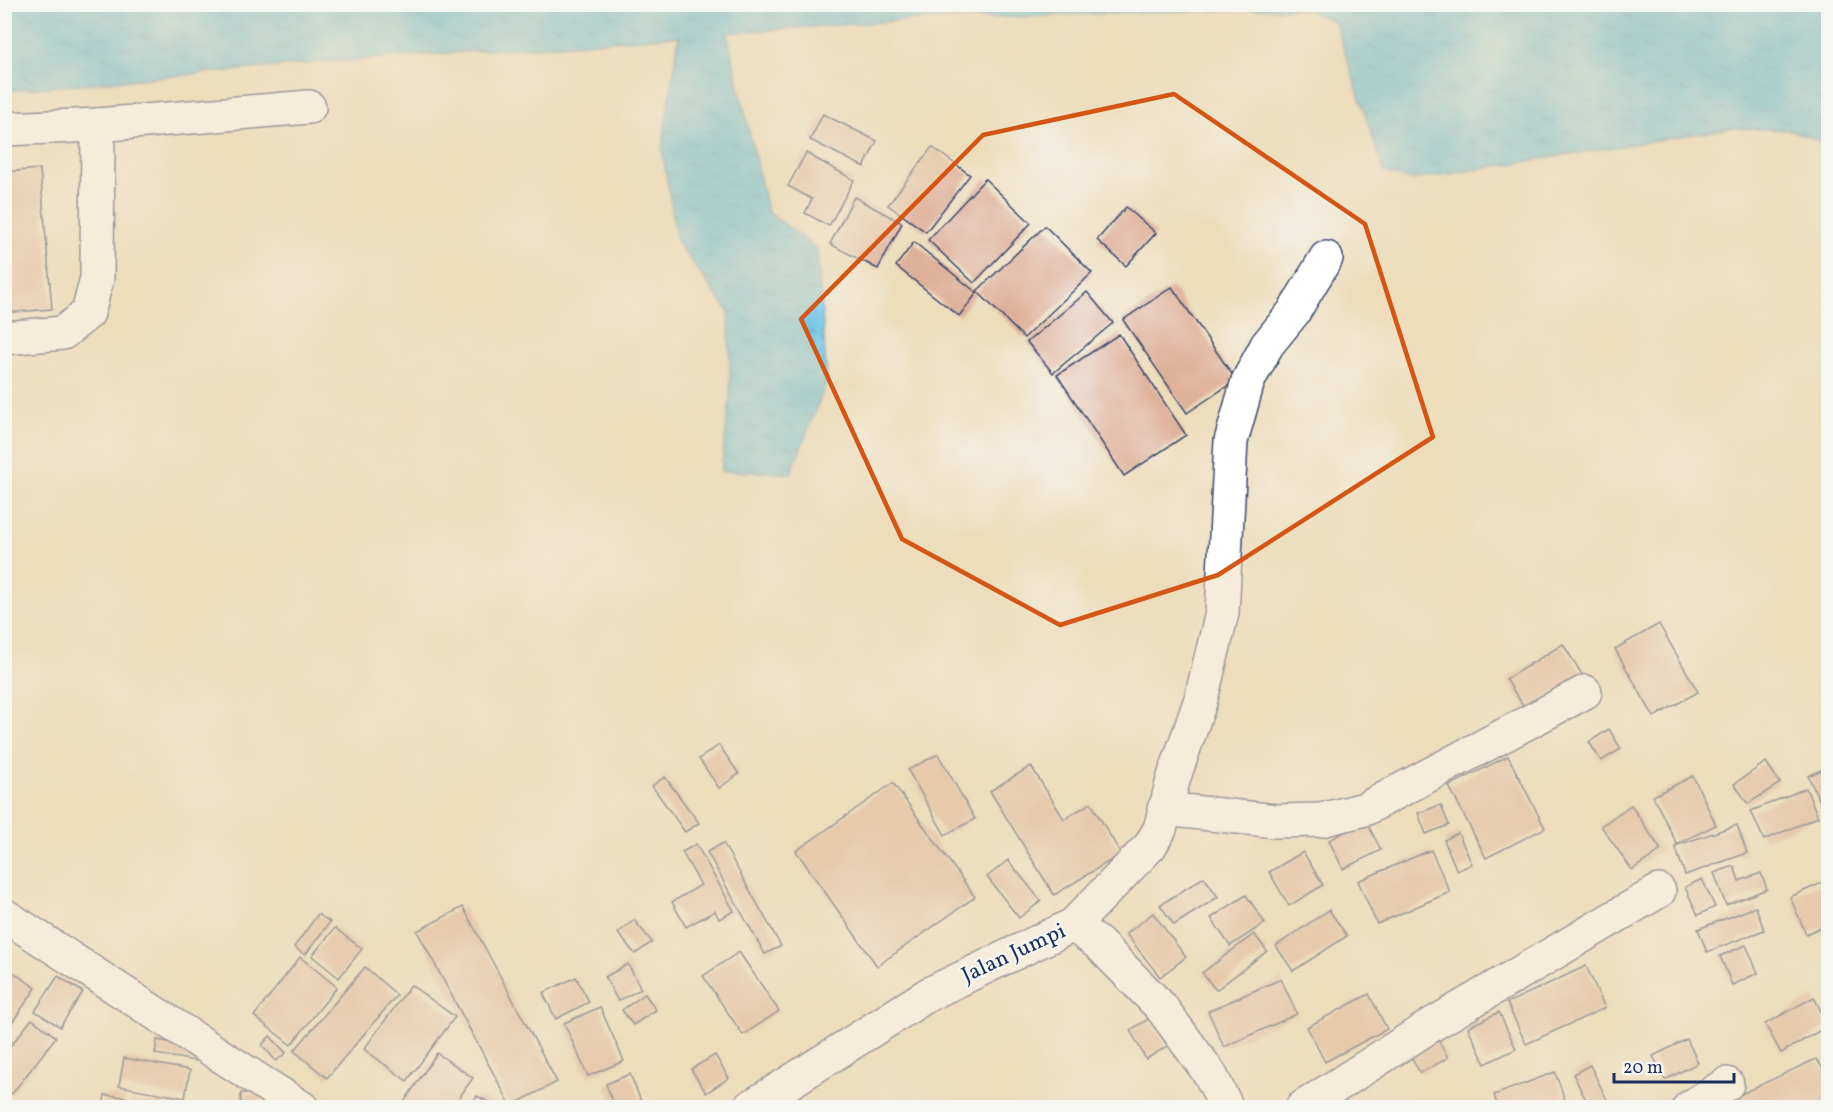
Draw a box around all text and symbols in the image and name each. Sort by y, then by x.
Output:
street label: Jalan Jumpi [957,916,1071,992]
scale bar [1614,1046,1734,1084]
text: 20 m [1623,1056,1663,1081]

